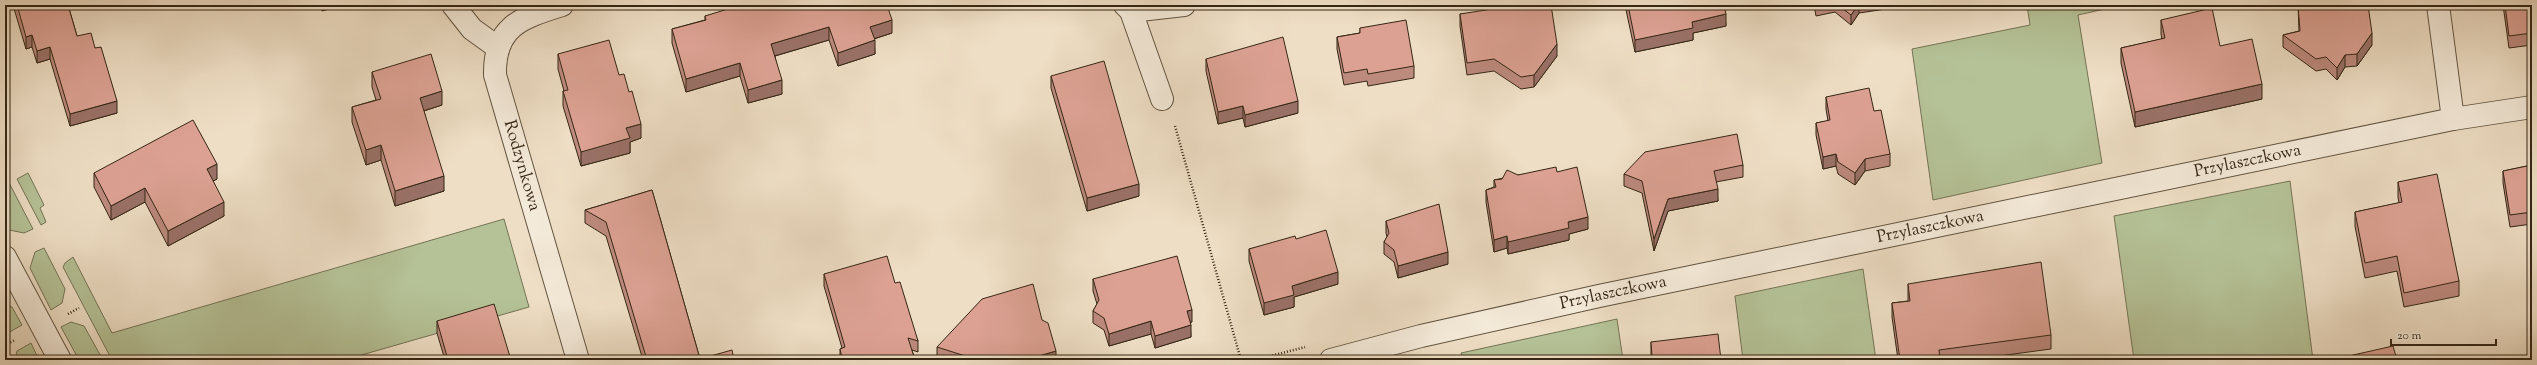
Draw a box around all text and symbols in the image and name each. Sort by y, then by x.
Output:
street label: Rodzynkowa [497,117,546,214]
street label: Przylaszczkowa [2192,139,2303,184]
street label: Przylaszczkowa [1875,205,1986,250]
street label: Przylaszczkowa [1557,270,1669,316]
scale bar [2391,321,2496,347]
text: 20 m [2397,327,2422,345]

